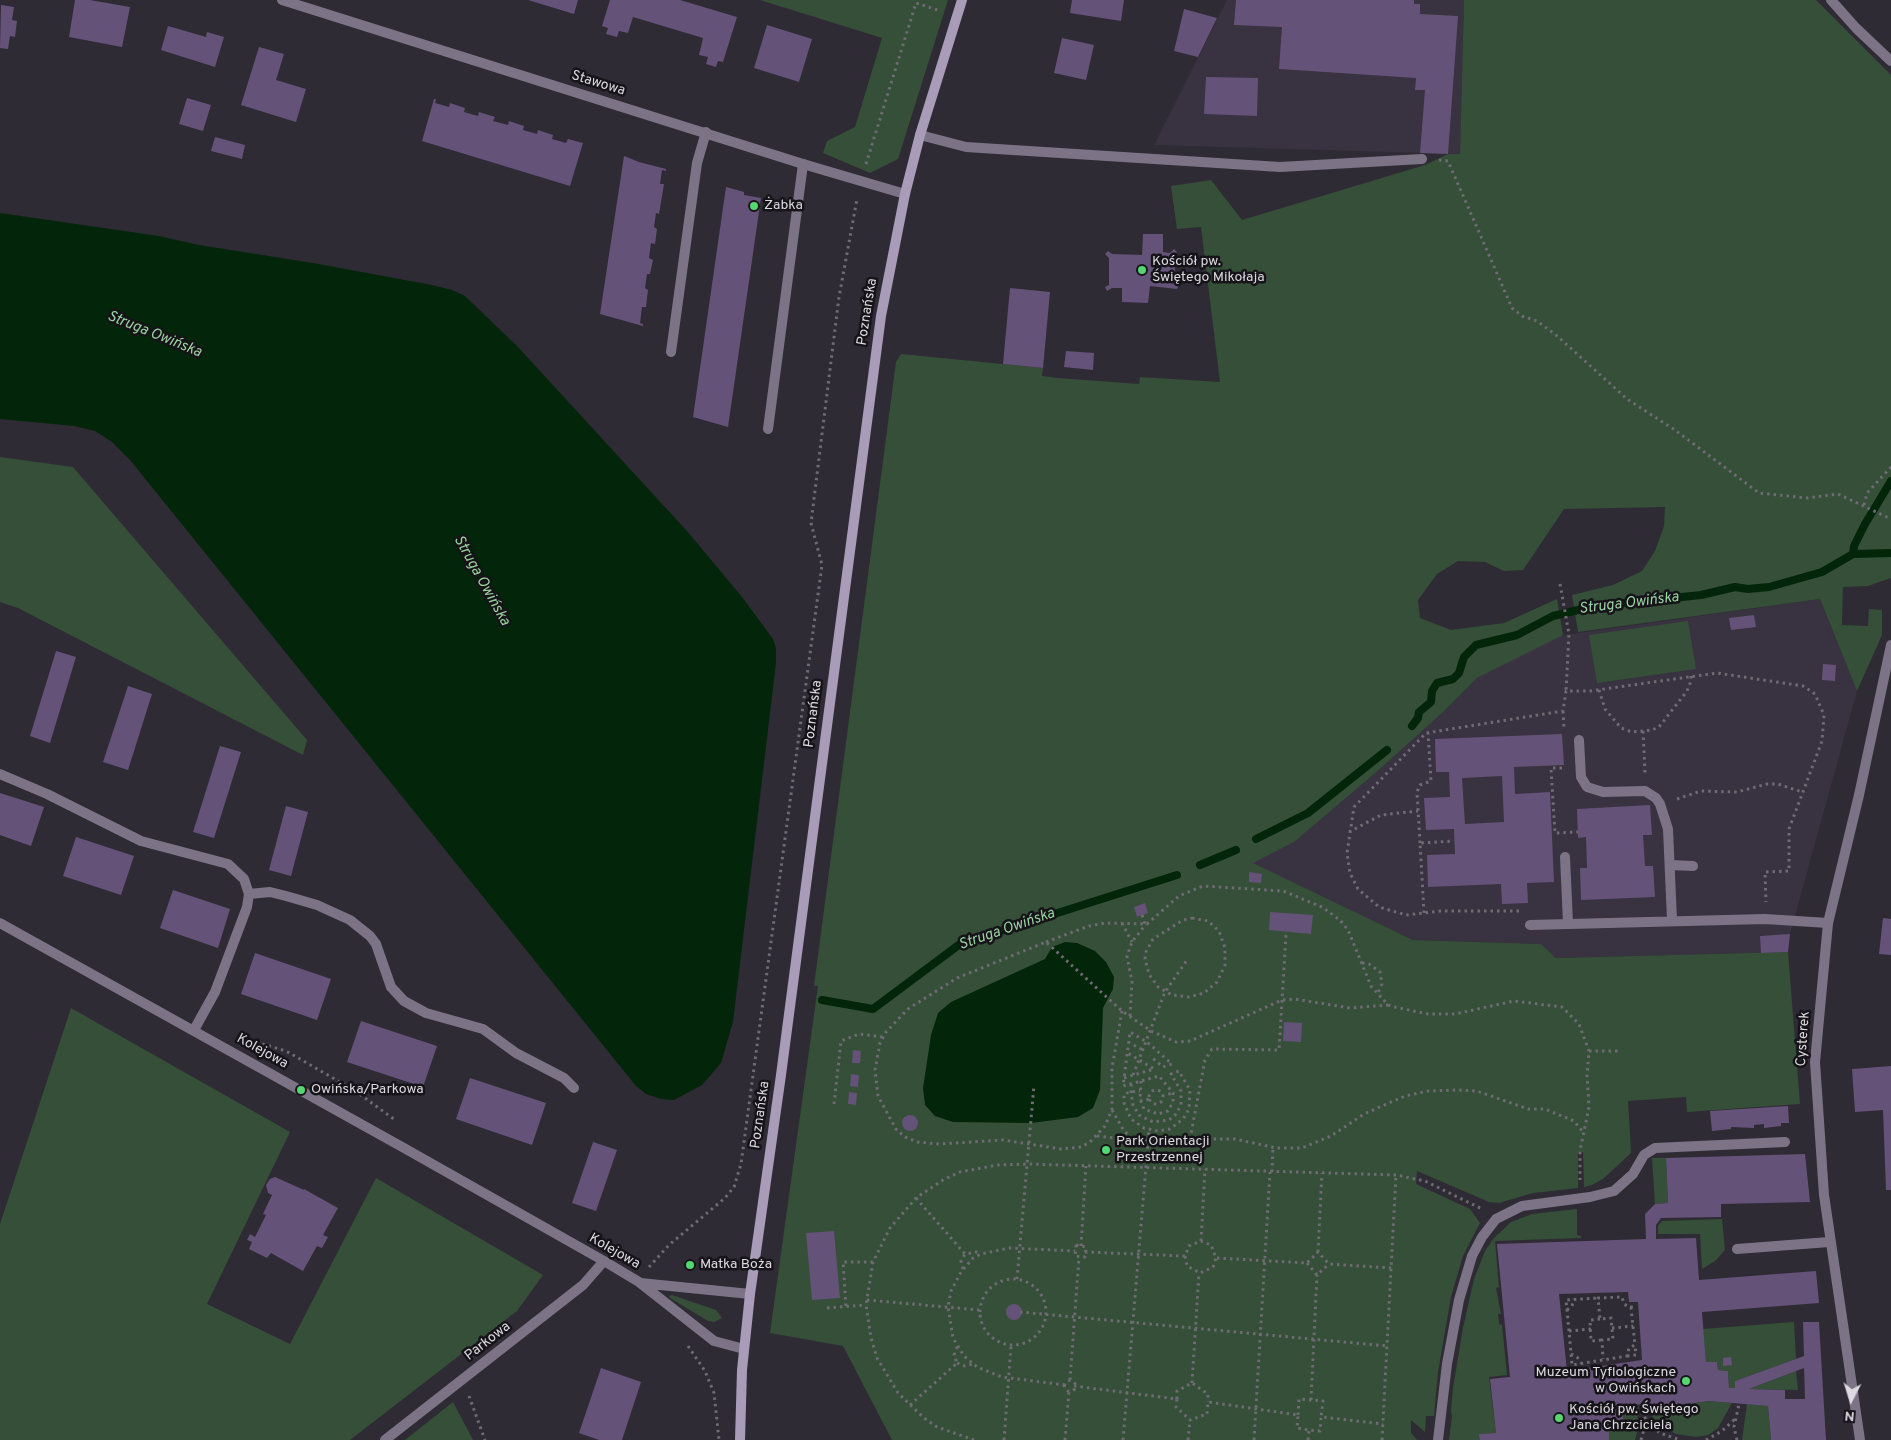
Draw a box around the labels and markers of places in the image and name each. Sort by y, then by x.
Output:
place label: Żabka [764,198,803,214]
marker: Żabka [748,200,760,212]
place label: Kościół pw. Świętego Mikołaja [1152,254,1265,286]
marker: Kościół pw. Świętego Mikołaja [1136,264,1148,276]
place label: Owińska/Parkowa [311,1082,424,1098]
marker: Owińska/Parkowa [295,1084,307,1096]
place label: Park Orientacji Przestrzennej [1116,1134,1210,1166]
marker: Park Orientacji Przestrzennej [1100,1144,1112,1156]
place label: Matka Boża [700,1257,772,1273]
marker: Matka Boża [684,1259,696,1271]
place label: Muzeum Tyflologiczne w Owińskach [1535,1365,1676,1398]
marker: Muzeum Tyflologiczne w Owińskach [1680,1375,1692,1387]
place label: Kościół pw. Świętego Jana Chrzciciela [1569,1402,1699,1434]
marker: Kościół pw. Świętego Jana Chrzciciela [1553,1412,1565,1424]

